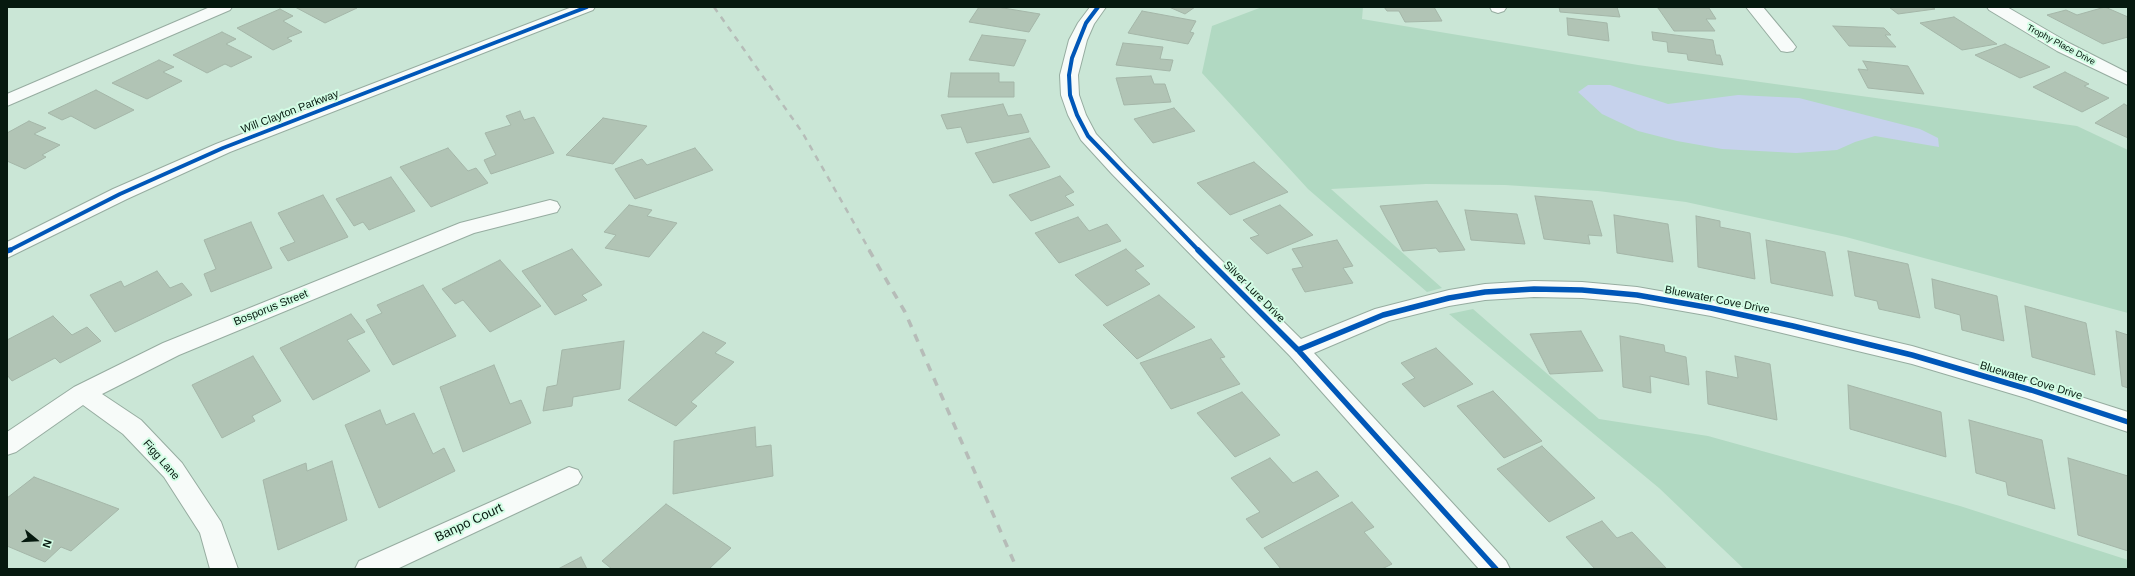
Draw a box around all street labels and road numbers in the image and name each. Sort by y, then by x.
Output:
street label: Trophy Place Drive [2025,22,2097,68]
street label: Will Clayton Parkway [239,87,341,137]
street label: Silver Lure Drive [1221,259,1287,325]
street label: Bluewater Cove Drive [1664,283,1770,317]
street label: Bosporus Street [232,287,310,329]
street label: Bluewater Cove Drive [1978,359,2084,403]
street label: Figg Lane [140,437,182,483]
street label: Banpo Court [433,501,505,545]

